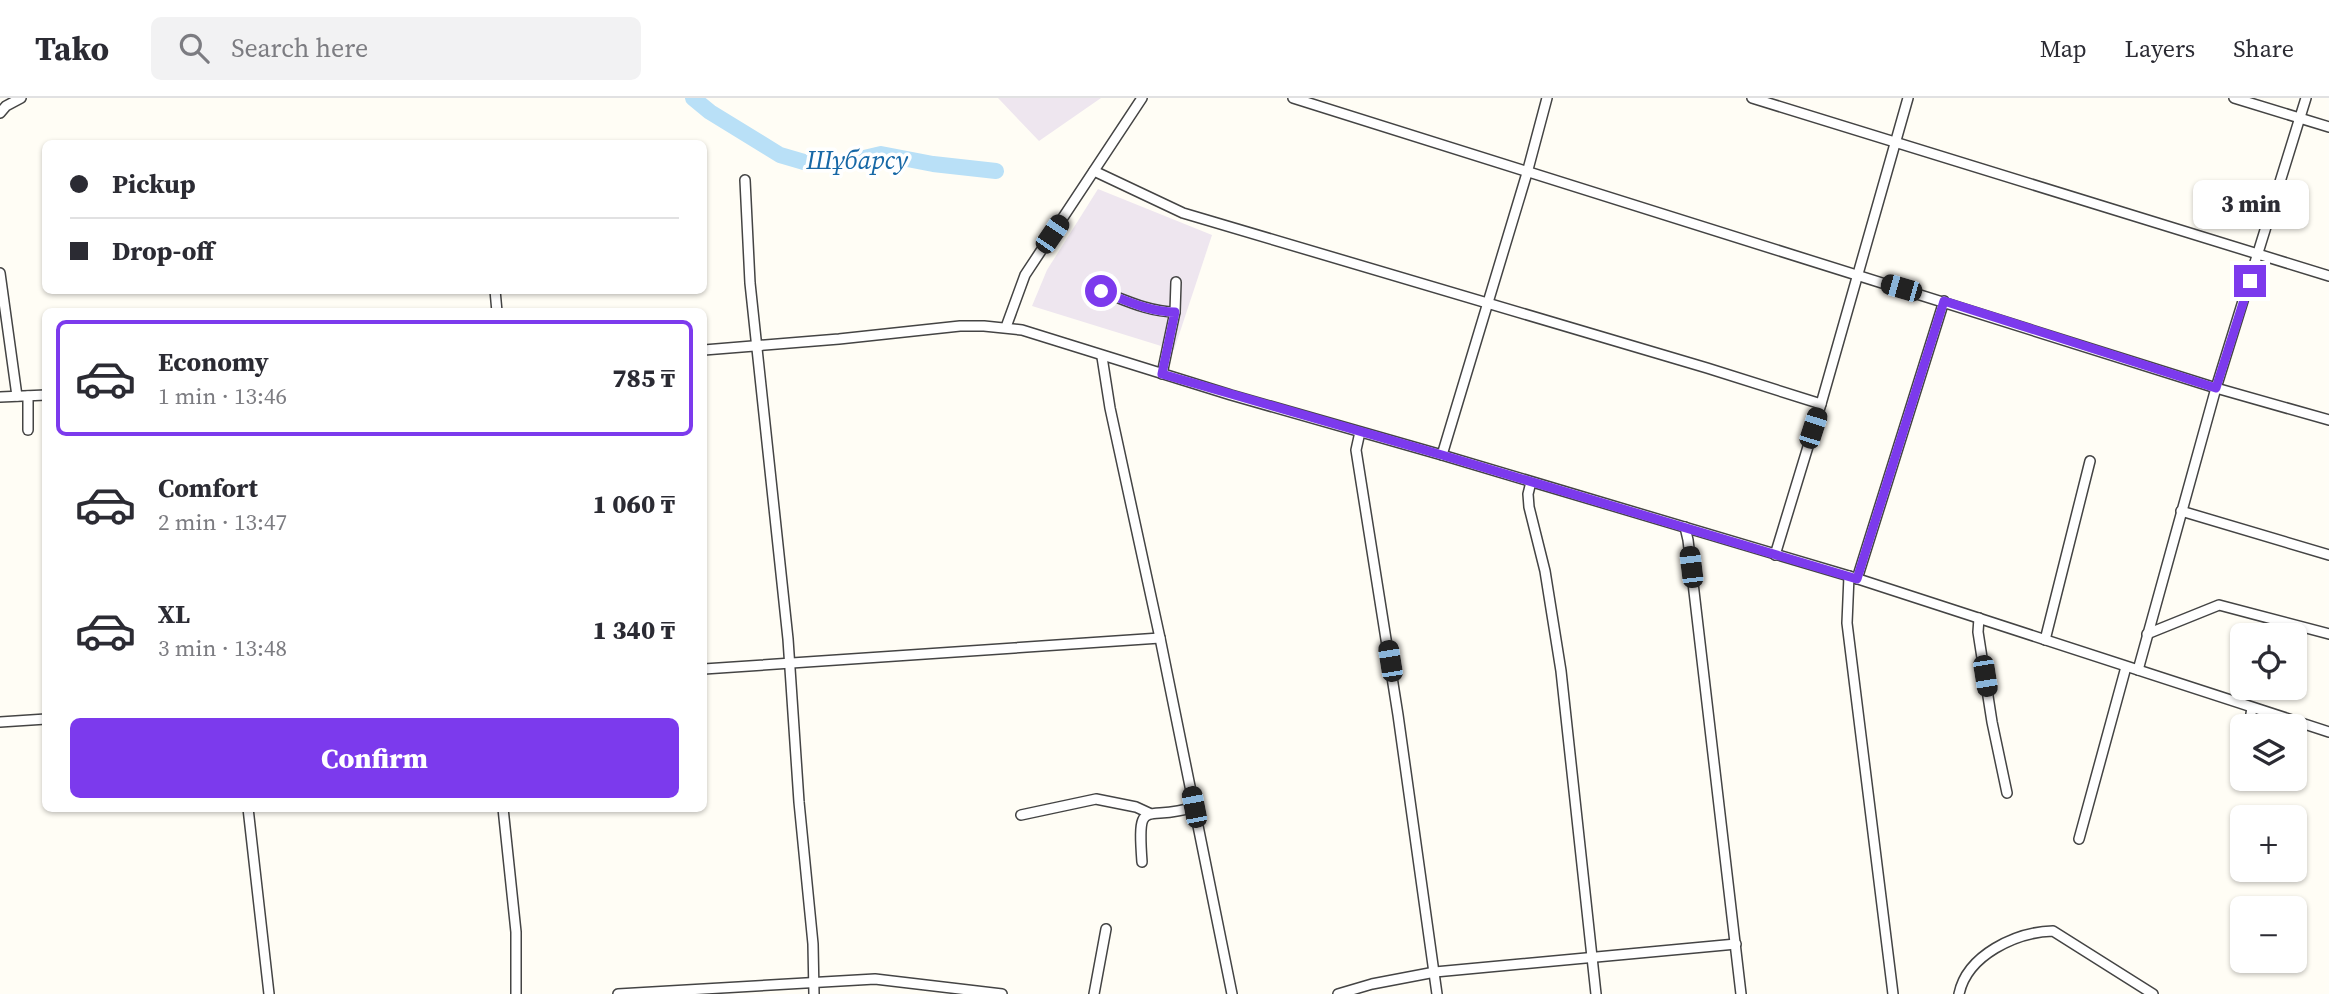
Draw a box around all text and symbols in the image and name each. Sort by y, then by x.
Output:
search box [151,17,641,80]
text: Tako [35,26,109,71]
icon: search [175,29,213,67]
text: Search here [231,30,368,66]
text: Map [2040,32,2087,65]
text: Layers [2125,32,2195,65]
text: Share [2233,32,2294,65]
water label: Шұбарсу [805,142,908,178]
text: Pickup [112,166,196,202]
callout: 3 min [2192,180,2308,228]
text: 3 min [2221,188,2281,220]
car [1032,211,1073,257]
text: Drop-off [112,233,214,269]
route end [2234,265,2266,297]
car [1878,272,1925,304]
route start [1085,275,1117,307]
text: Economy [158,344,269,380]
icon: car [74,347,137,410]
text: 785 ₸ [612,360,675,396]
text: 1 min · 13:46 [158,380,287,412]
car [1797,405,1830,451]
text: Comfort [158,470,258,506]
icon: car [74,473,137,536]
text: 1 060 ₸ [592,486,675,522]
text: 2 min · 13:47 [158,506,287,538]
car [1679,545,1704,589]
text: XL [158,596,190,632]
icon: car [74,599,137,662]
text: 1 340 ₸ [592,612,675,648]
map controls [2230,623,2307,973]
button: locate [2230,623,2307,700]
text: 3 min · 13:48 [158,632,287,664]
car [1377,639,1404,683]
car [1972,654,1999,698]
button: layers [2230,714,2307,791]
button: Confirm [70,718,679,798]
car [1180,784,1209,830]
button: + [2230,805,2307,882]
button: − [2230,896,2307,973]

